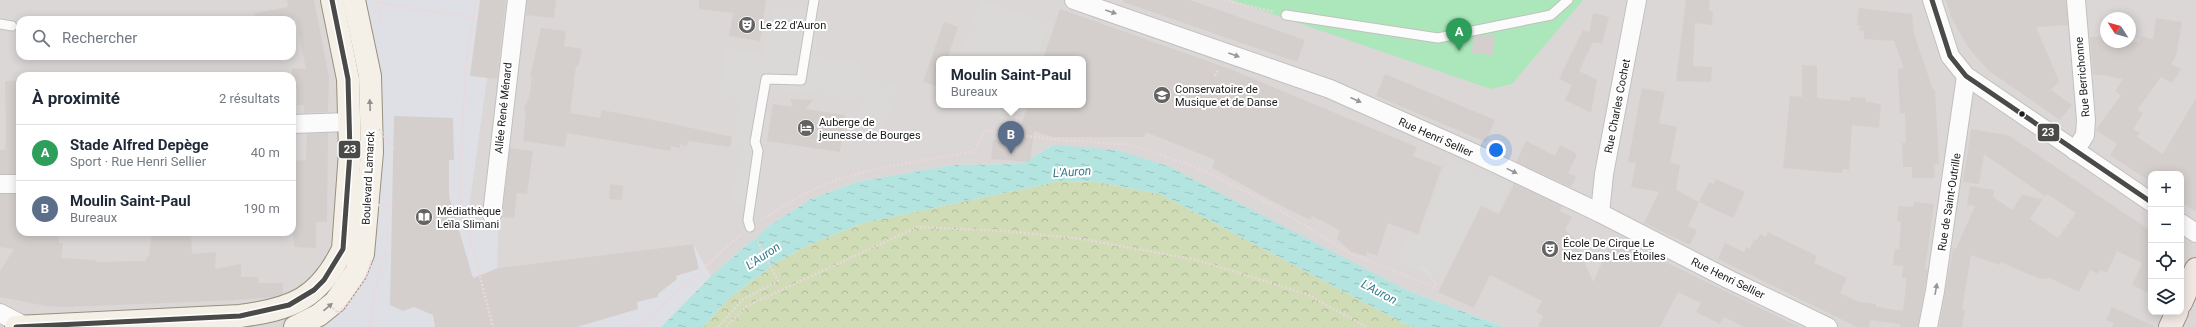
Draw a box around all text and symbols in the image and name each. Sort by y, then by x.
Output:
one-way arrow [1106,10,1118,16]
north arrow [2100,12,2136,48]
theatre icon: Le 22 d'Auron [737,15,757,35]
search box [16,16,296,60]
pin: A [1446,18,1472,51]
place label: Le 22 d'Auron [760,19,826,32]
icon: search [30,27,52,49]
text: Rechercher [62,29,137,47]
street label: Rue Berrichonne [2073,36,2092,118]
one-way arrow [1228,52,1240,58]
popup [936,56,1086,108]
street label: Rue Charles Cochet [1602,57,1633,154]
street label: Allée René Ménard [492,62,515,154]
text: Moulin Saint-Paul [951,66,1071,84]
place label: Conservatoire de Musique et de Danse [1175,83,1278,109]
text: Bureaux [951,84,998,99]
school or university icon: Conservatoire de Musique et de Danse [1152,85,1172,105]
text: À proximité [32,88,120,108]
text: 2 résultats [219,91,280,106]
one-way arrow [1350,98,1362,104]
one-way arrow [367,99,374,111]
unlabelled marker [2017,109,2027,119]
street label: Rue Henri Sellier [1396,115,1475,160]
place label: Auberge de jeunesse de Bourges [818,116,921,142]
hotel icon: Auberge de jeunesse de Bourges [796,118,816,138]
pin: B [998,121,1024,154]
line badge: 23 [2037,123,2060,142]
text: 23 [2042,126,2054,139]
street label: Boulevard Lamarck [360,130,377,225]
text: Stade Alfred Depège [70,136,209,154]
line badge: 23 [338,140,361,159]
your location [1486,140,1506,160]
text: 23 [344,143,356,156]
text: A [41,145,49,160]
text: 40 m [251,145,280,160]
street label: Rue de Saint-Outrille [1935,152,1964,252]
text: Sport · Rue Henri Sellier [70,154,206,169]
water label: L'Auron [1052,164,1092,180]
one-way arrow [1507,168,1518,174]
map controls [2148,171,2184,315]
button: + [2148,171,2184,207]
text: Moulin Saint-Paul [70,192,191,210]
text: B [41,201,49,216]
text: 190 m [243,201,280,216]
place label: Médiathèque Leïla Slimani [437,205,501,231]
library icon: Médiathèque Leïla Slimani [414,207,434,227]
button: − [2148,207,2184,243]
text: Bureaux [70,210,117,225]
place label: École De Cirque Le Nez Dans Les Étoiles [1563,237,1666,263]
water label: L'Auron [743,239,783,273]
theatre icon: École De Cirque Le Nez Dans Les Étoiles [1540,239,1560,259]
button: locate [2148,243,2184,279]
street label: Rue Henri Sellier [1689,255,1767,302]
water label: L'Auron [1359,277,1399,307]
button: layers [2148,279,2184,315]
one-way arrow [1933,283,1939,295]
one-way arrow [323,303,334,312]

